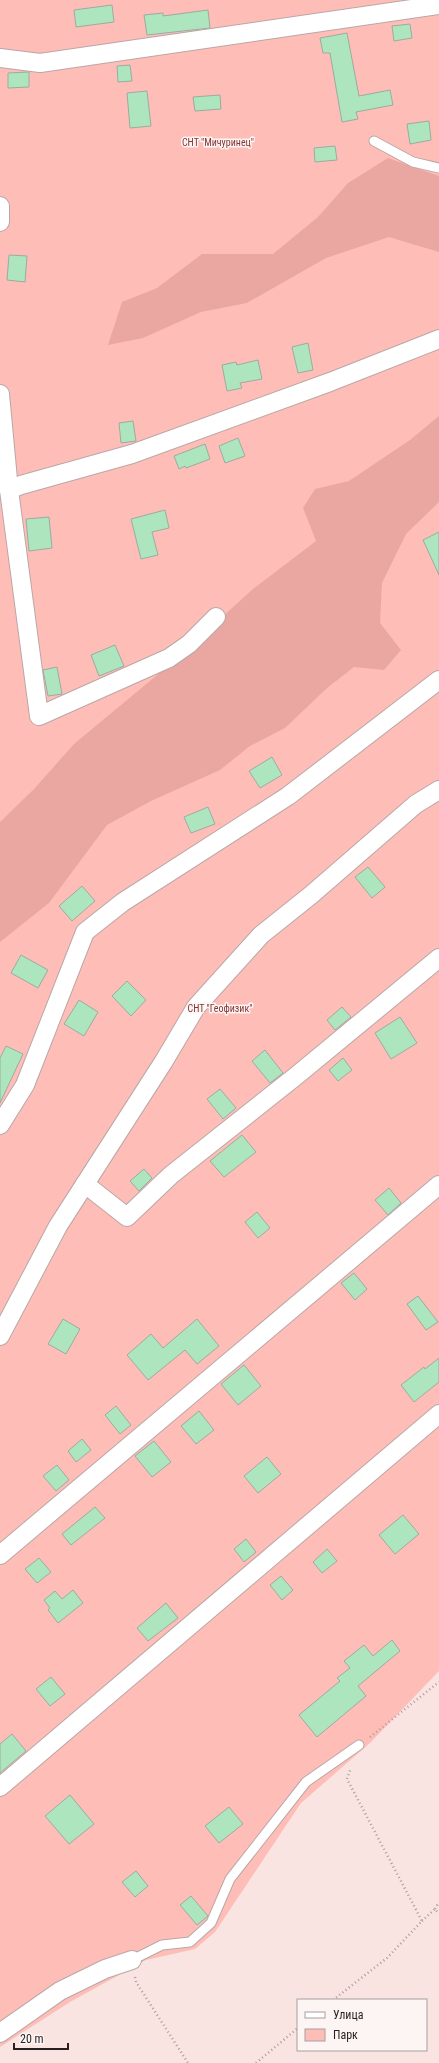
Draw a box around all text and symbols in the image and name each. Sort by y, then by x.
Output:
park label: СНТ "Мичуринец" [182,137,254,148]
park label: СНТ "Геофизик" [188,1003,252,1014]
legend [297,1999,427,2051]
text: Улица [333,2008,364,2022]
scale bar [14,2025,68,2051]
text: Парк [333,2028,358,2042]
text: 20 m [20,2032,44,2046]

